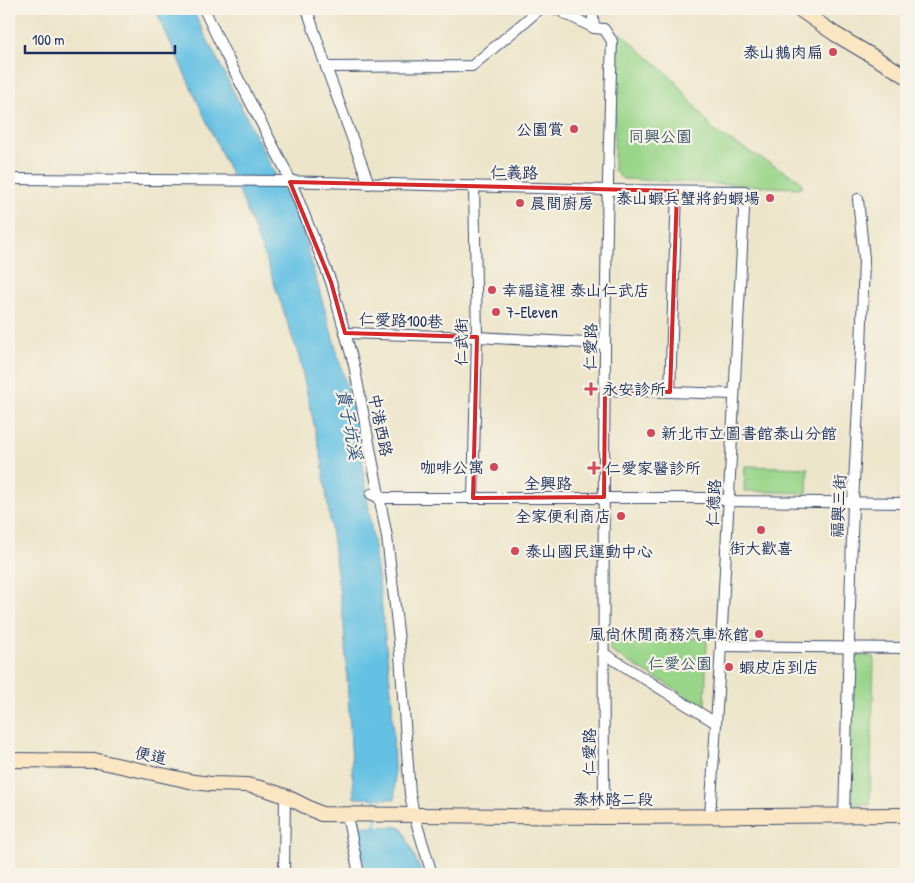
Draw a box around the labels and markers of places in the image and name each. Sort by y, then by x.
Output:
place label: 泰山鵝肉扁 [743,41,823,63]
marker: 泰山鵝肉扁 [827,46,839,58]
place label: 公園賞 [516,118,564,140]
marker: 公園賞 [568,123,580,135]
place label: 泰山蝦兵蟹將釣蝦場 [616,187,760,209]
place label: 晨間廚房 [530,192,594,214]
marker: 泰山蝦兵蟹將釣蝦場 [764,192,776,204]
marker: 晨間廚房 [514,197,526,209]
place label: 幸福這裡 泰山仁武店 [502,279,650,301]
marker: 幸福這裡 泰山仁武店 [486,284,498,296]
place label: 7-Eleven [506,301,558,323]
marker: 7-Eleven [490,306,502,318]
place label: 永安診所 [602,378,666,400]
marker: 永安診所 [584,382,598,396]
place label: 新北市立圖書館泰山分館 [661,422,837,444]
marker: 新北市立圖書館泰山分館 [645,427,657,439]
place label: 咖啡公寓 [420,456,484,478]
place label: 仁愛家醫診所 [605,457,701,479]
marker: 咖啡公寓 [488,461,500,473]
marker: 仁愛家醫診所 [587,461,601,475]
place label: 全家便利商店 [515,505,611,527]
marker: 全家便利商店 [615,510,627,522]
marker: 街大歡喜 [755,524,767,536]
place label: 街大歡喜 [729,537,793,559]
place label: 泰山國民運動中心 [525,540,653,562]
marker: 泰山國民運動中心 [509,545,521,557]
place label: 風尚休閒商務汽車旅館 [589,623,749,645]
marker: 風尚休閒商務汽車旅館 [753,628,765,640]
place label: 蝦皮店到店 [739,656,819,678]
marker: 蝦皮店到店 [723,661,735,673]

